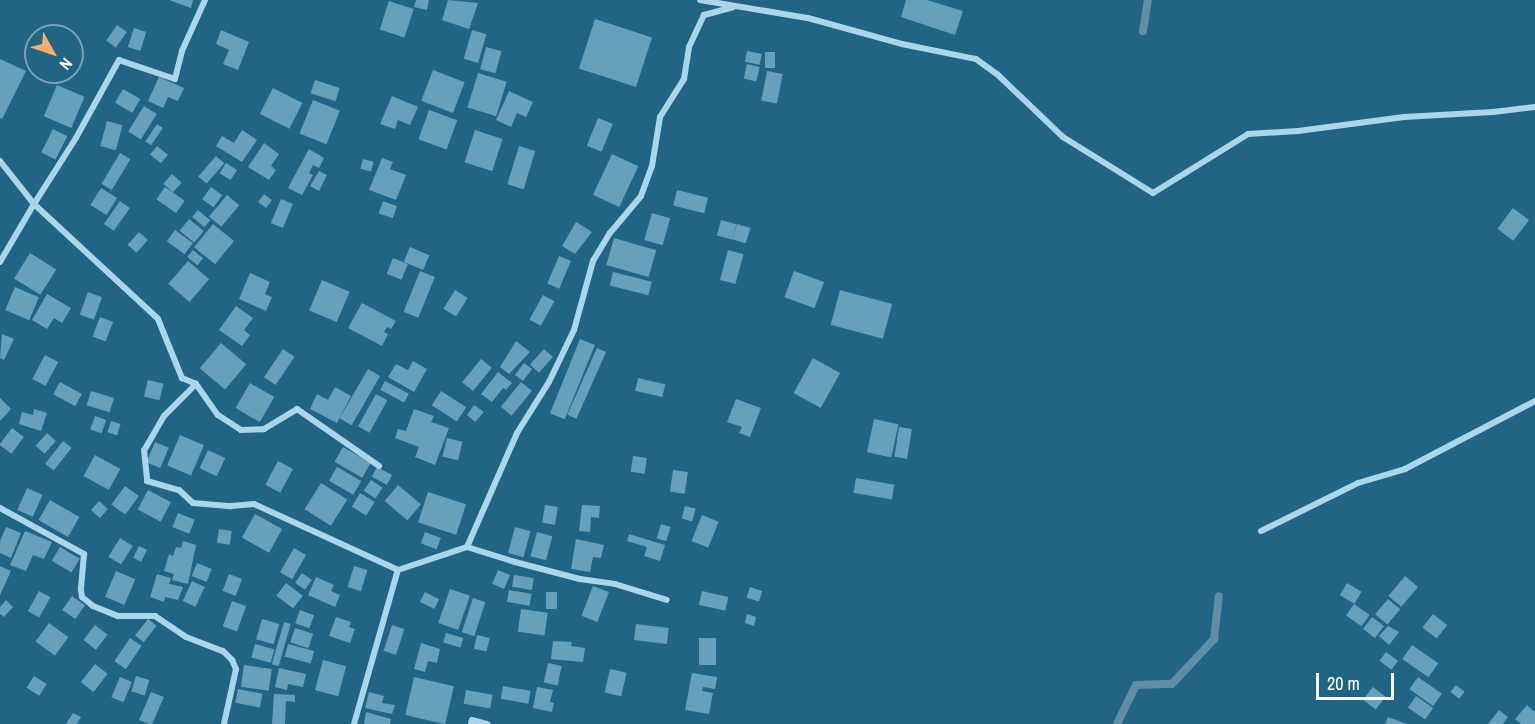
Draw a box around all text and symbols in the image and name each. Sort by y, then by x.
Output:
north arrow [24,24,84,84]
text: N [55,54,78,75]
scale bar [1319,661,1397,699]
text: 20 m [1327,671,1360,696]

